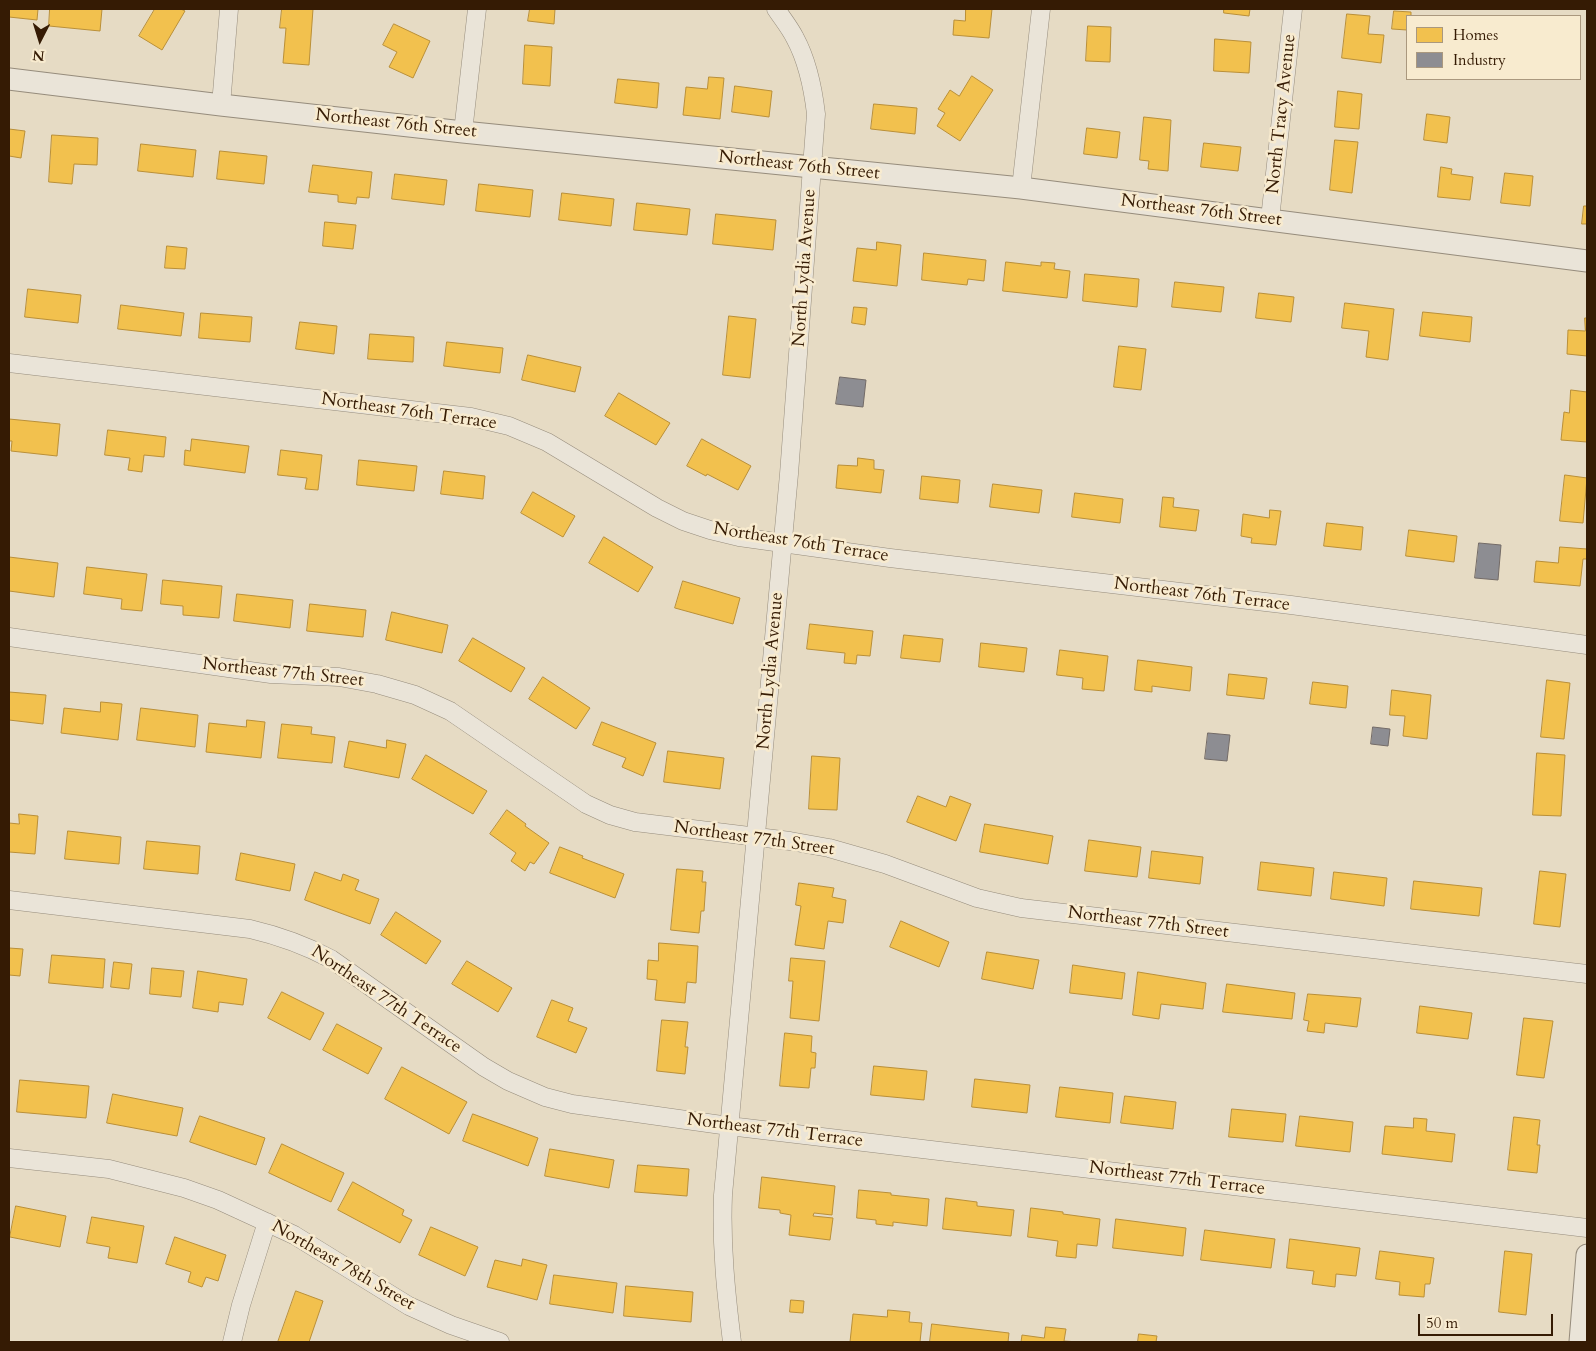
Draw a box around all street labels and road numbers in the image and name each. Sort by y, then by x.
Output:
street label: North Tracy Avenue [1263,33,1301,195]
street label: Northeast 76th Street [314,105,478,143]
street label: Northeast 76th Street [717,147,881,185]
street label: North Lydia Avenue [789,188,821,348]
street label: Northeast 76th Street [1119,190,1283,232]
street label: Northeast 76th Terrace [320,389,498,435]
street label: Northeast 76th Terrace [712,518,890,568]
street label: Northeast 76th Terrace [1113,573,1291,617]
street label: North Lydia Avenue [753,591,789,751]
street label: Northeast 77th Street [201,654,365,692]
street label: Northeast 77th Street [672,817,836,861]
street label: Northeast 77th Street [1066,902,1230,944]
street label: Northeast 77th Terrace [307,941,465,1059]
street label: Northeast 77th Terrace [686,1109,864,1153]
street label: Northeast 77th Terrace [1088,1157,1266,1201]
street label: Northeast 78th Street [268,1216,418,1316]

